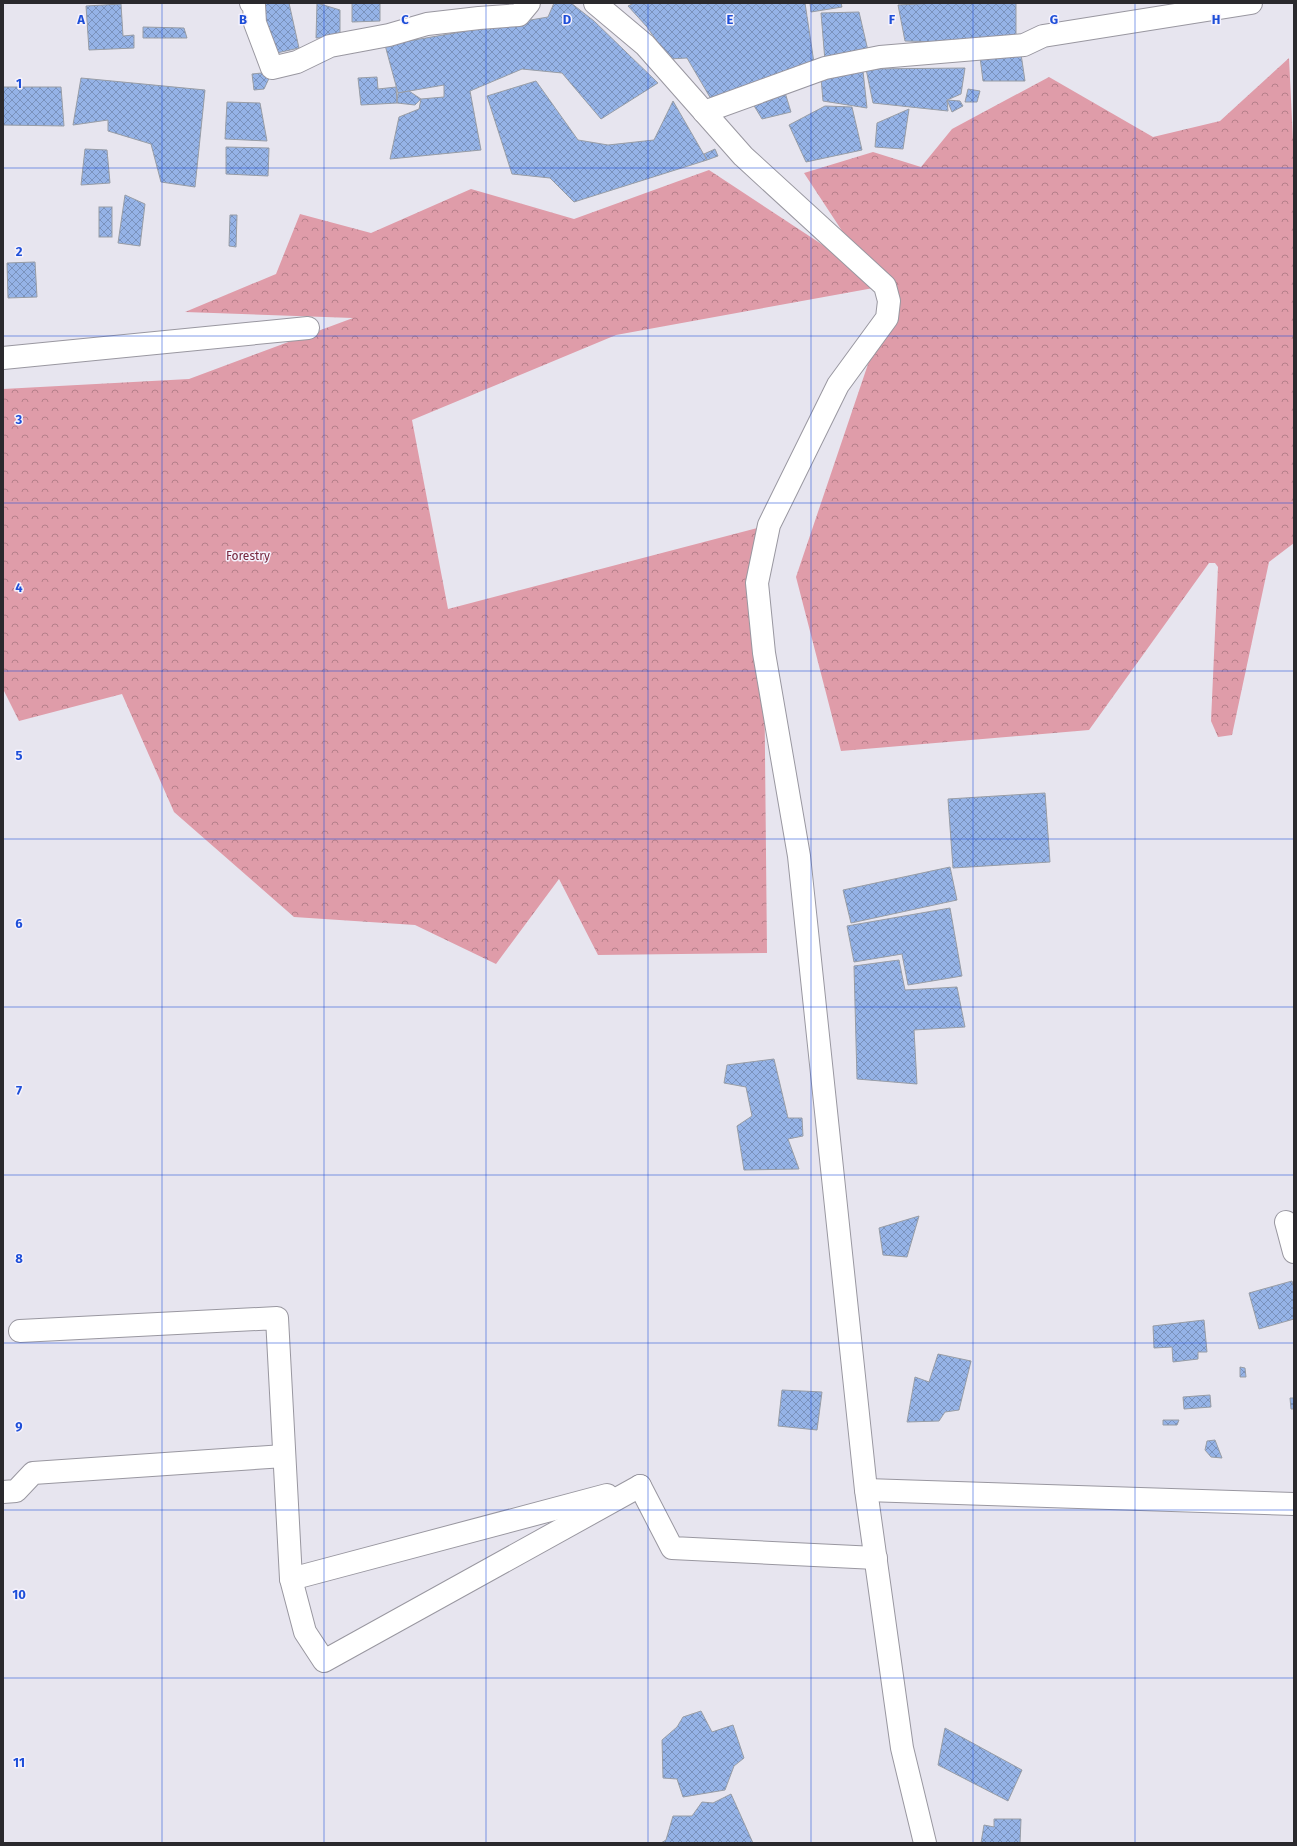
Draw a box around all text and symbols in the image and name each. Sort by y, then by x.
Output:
text: A [76,12,85,27]
text: B [239,12,247,27]
text: C [401,12,409,27]
text: D [563,12,572,27]
text: E [727,12,734,27]
text: F [889,12,896,27]
text: G [1050,12,1058,27]
text: H [1212,12,1220,27]
text: 1 [16,76,22,91]
text: 2 [16,244,23,259]
text: 3 [15,412,23,427]
park label: Forestry [226,549,270,563]
text: 4 [15,580,23,595]
text: 5 [16,748,23,763]
text: 6 [15,916,23,931]
text: 7 [16,1083,22,1098]
text: 8 [15,1251,23,1266]
text: 9 [15,1419,23,1434]
text: 10 [12,1587,26,1602]
text: 11 [13,1755,25,1770]

